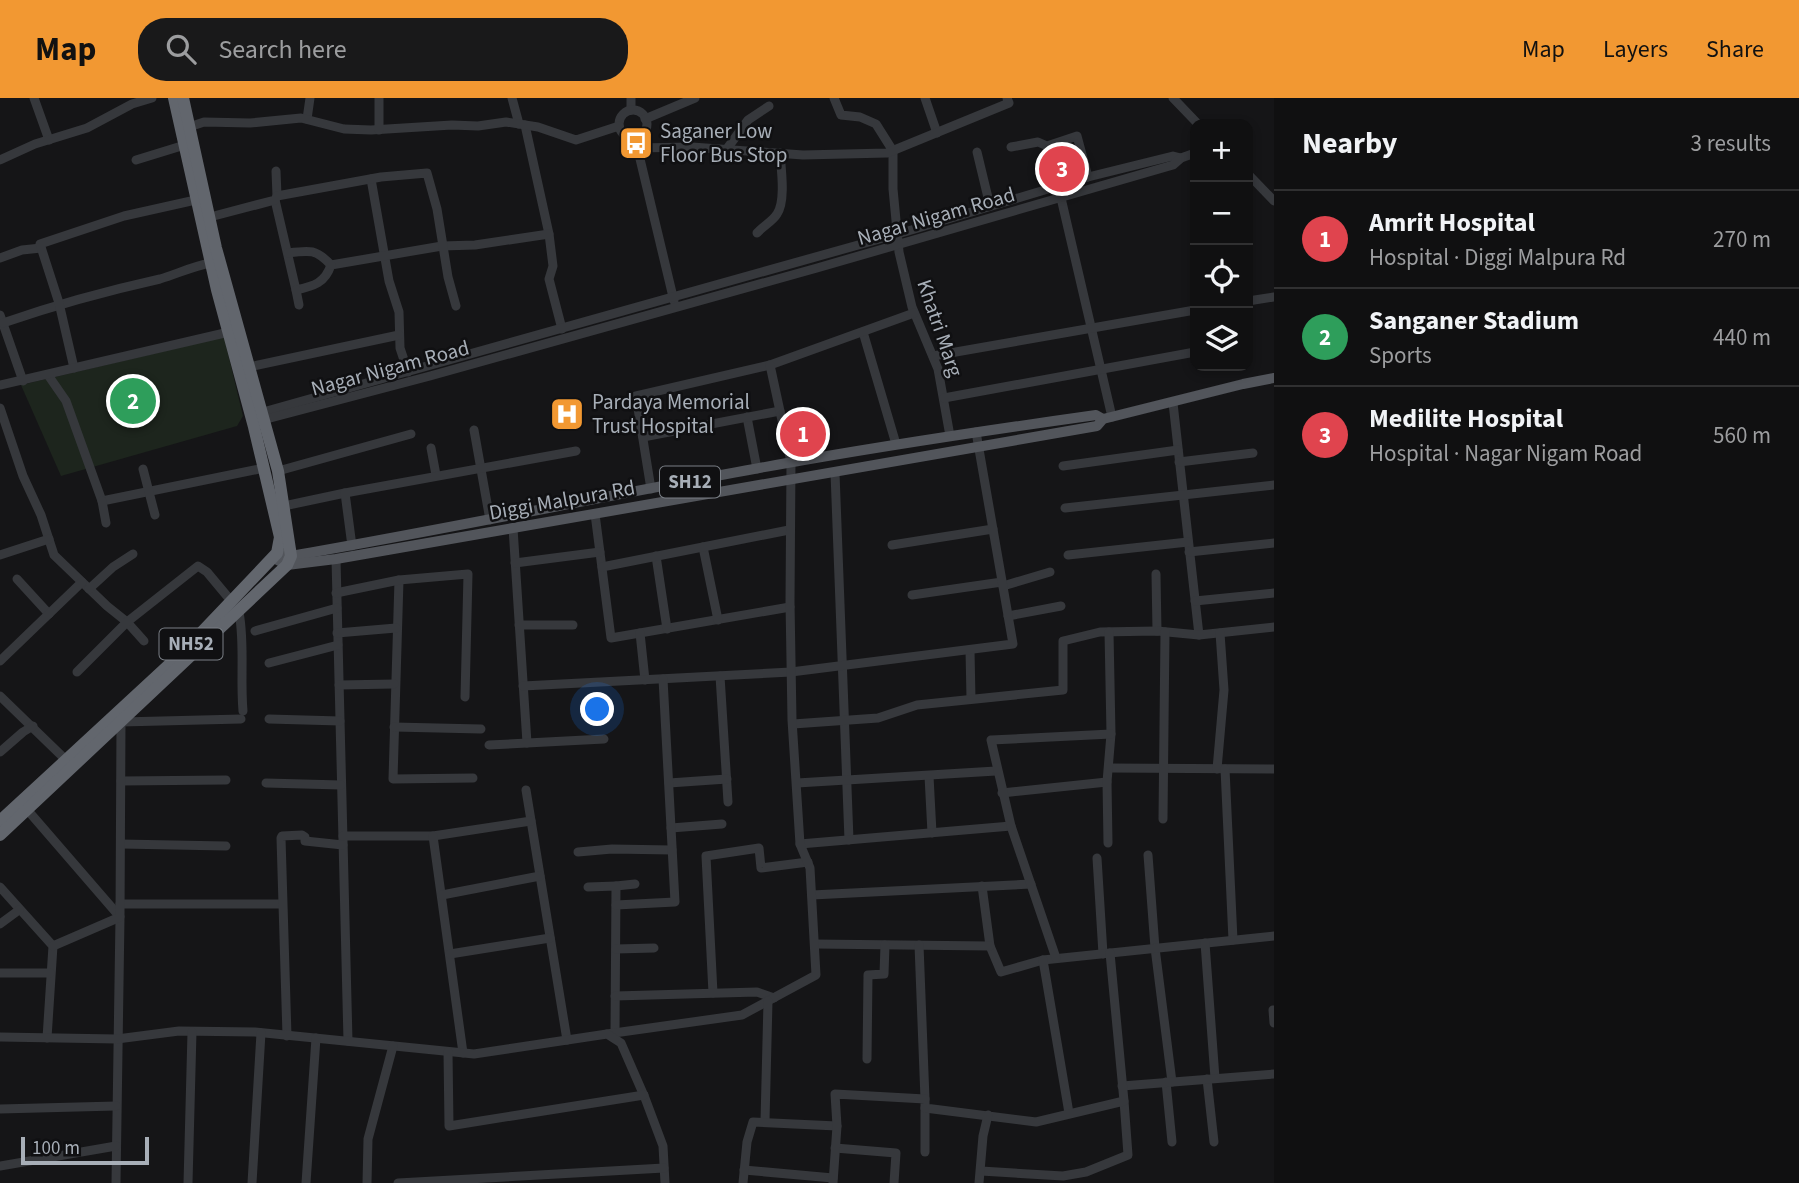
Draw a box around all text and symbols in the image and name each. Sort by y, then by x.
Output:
search box [138,18,628,81]
text: Map [35,26,96,73]
icon: search [162,30,200,68]
text: Search here [218,31,347,68]
text: Map [1522,32,1565,67]
text: Layers [1603,32,1668,67]
text: Share [1706,32,1764,67]
place label: Saganer Low Floor Bus Stop [660,116,787,170]
map controls [1190,119,1253,371]
button: + [1190,119,1253,182]
text: Nearby [1302,122,1397,165]
bus stop icon: Saganer Low Floor Bus Stop [617,124,655,162]
text: 3 results [1691,127,1771,160]
pin: 3 [1039,143,1085,195]
street label: Nagar Nigam Road [854,179,1018,253]
button: − [1190,182,1253,245]
text: Amrit Hospital [1369,204,1535,241]
text: 1 [1319,223,1331,256]
text: 270 m [1713,223,1771,256]
text: Hospital · Diggi Malpura Rd [1369,241,1626,274]
button: locate [1190,245,1253,308]
street label: Khatri Marg [909,275,971,381]
text: Sanganer Stadium [1369,302,1579,339]
button: layers [1190,308,1253,371]
text: 2 [1319,321,1331,354]
text: 440 m [1713,321,1771,354]
street label: Nagar Nigam Road [308,332,472,404]
text: Sports [1369,339,1432,372]
pin: 2 [110,375,156,427]
place label: Pardaya Memorial Trust Hospital [592,387,750,441]
hospital icon: Pardaya Memorial Trust Hospital [548,395,586,433]
text: Medilite Hospital [1369,400,1563,437]
pin: 1 [780,408,826,460]
text: 3 [1319,419,1331,452]
text: 560 m [1713,419,1771,452]
text: Hospital · Nagar Nigam Road [1369,437,1642,470]
road number: SH12 [660,466,720,498]
street label: Diggi Malpura Rd [487,472,637,528]
road number: NH52 [160,628,222,660]
your location [580,692,614,726]
scale bar [21,1134,149,1166]
text: 100 m [32,1135,80,1162]

